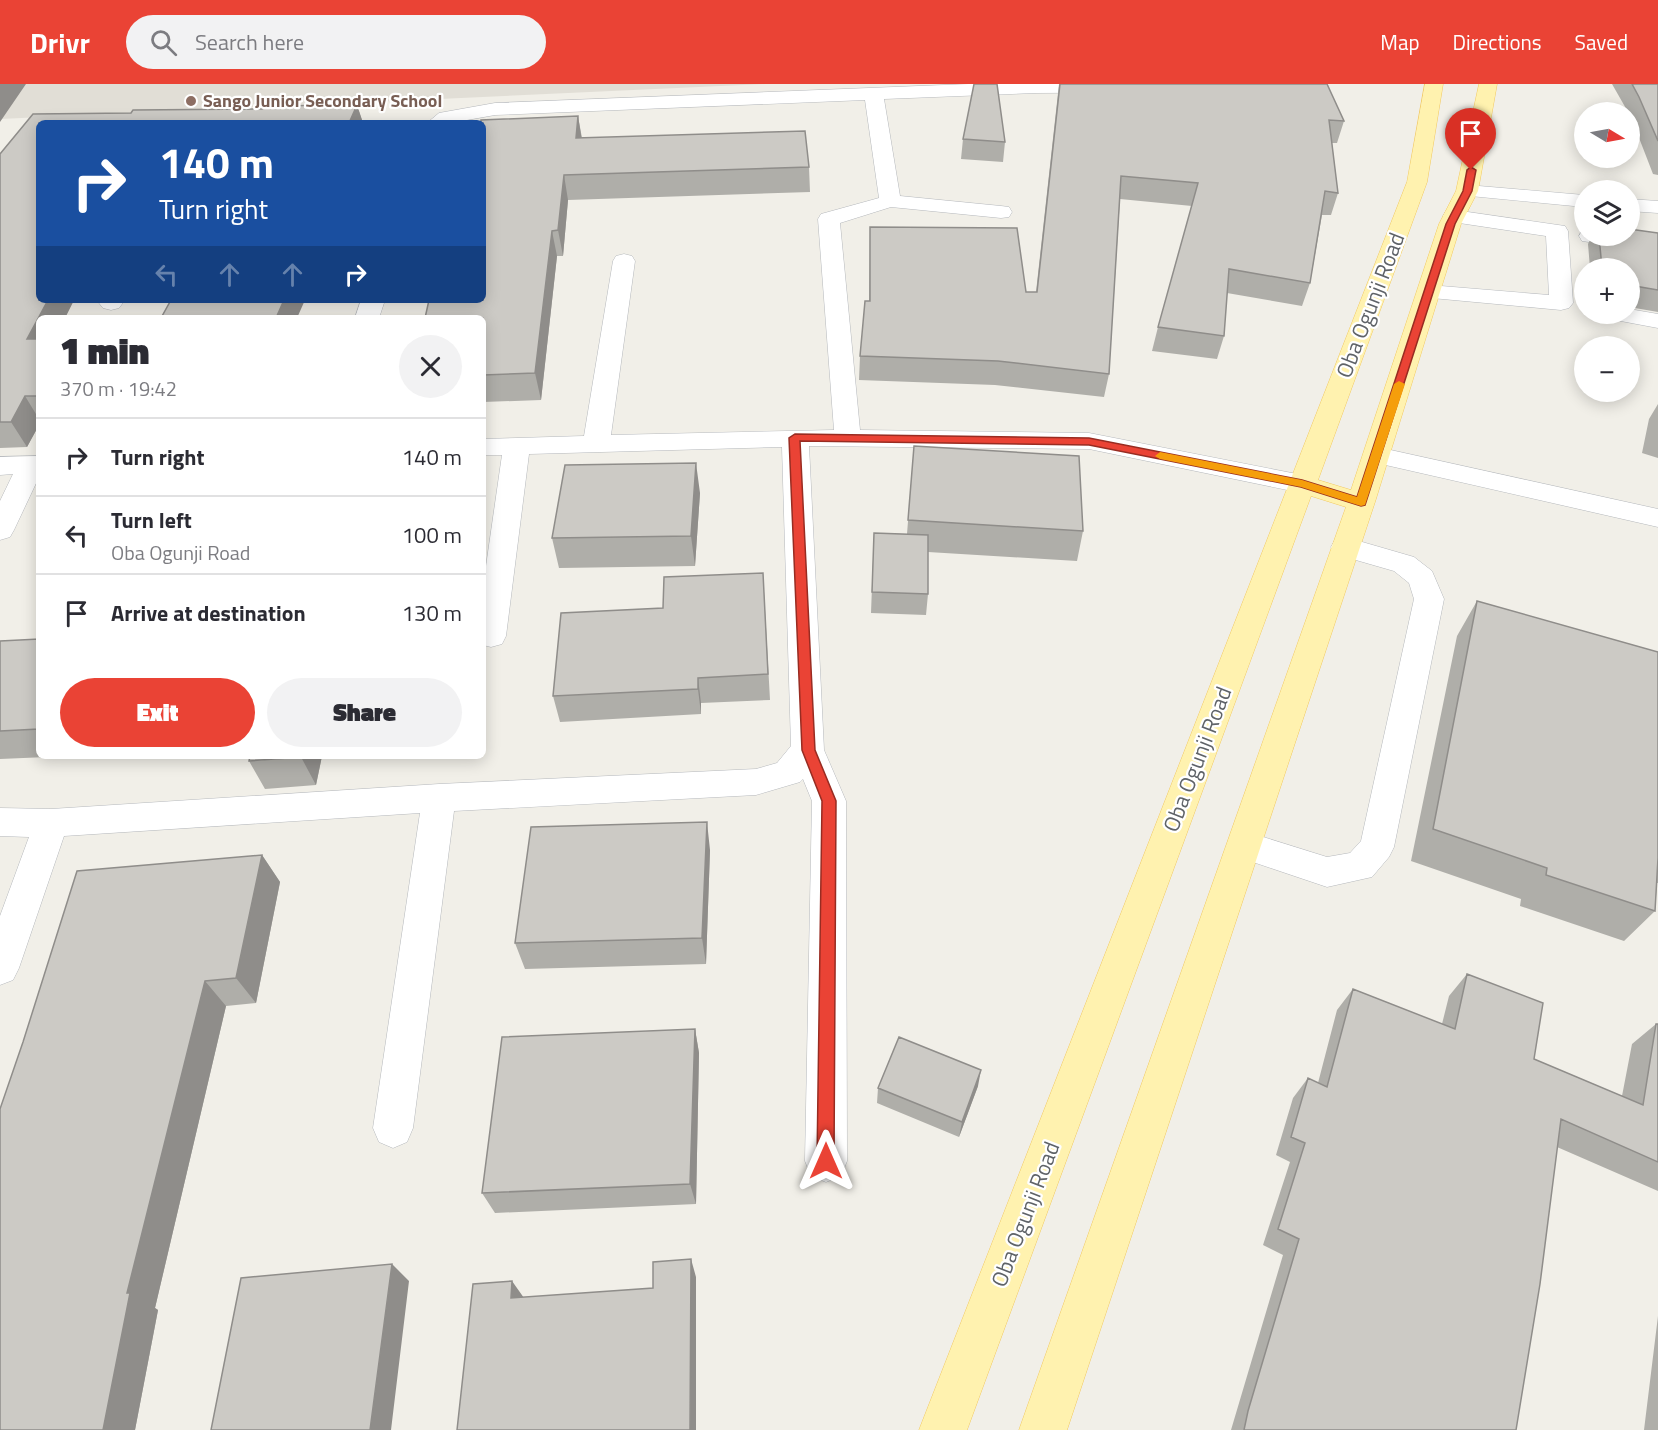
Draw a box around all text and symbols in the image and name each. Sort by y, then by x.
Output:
search box [126,15,546,69]
text: Drivr [30,21,90,64]
text: Search here [195,25,304,59]
icon: search [147,26,180,59]
text: Map [1380,26,1420,58]
text: Directions [1453,26,1542,58]
text: Saved [1575,26,1628,58]
place label: Sango Junior Secondary School [203,87,442,114]
marker: Sango Junior Secondary School [184,94,198,108]
north arrow [1574,102,1640,168]
map controls [1574,102,1640,402]
pin [1445,108,1496,170]
icon: arrive [1454,117,1487,150]
text: 140 m [159,130,274,194]
icon: right [60,144,138,222]
button: layers [1574,180,1640,246]
text: Turn right [159,188,268,229]
street label: Oba Ogunji Road [1327,227,1413,383]
icon: left [150,258,183,291]
icon: ahead [213,258,246,291]
icon: ahead [276,258,309,291]
icon: right [339,258,372,291]
button: + [1574,258,1640,324]
text: 1 min [60,323,149,378]
button: close [399,335,462,398]
button: − [1574,336,1640,402]
text: 370 m · 19:42 [60,373,177,404]
text: Turn right [111,440,205,474]
text: 140 m [402,440,462,474]
icon: right [60,441,93,474]
text: Turn left [111,503,192,537]
text: 100 m [402,518,462,552]
icon: left [60,519,93,552]
text: Oba Ogunji Road [111,537,250,568]
text: Arrive at destination [111,596,306,630]
text: 130 m [402,596,462,630]
icon: arrive [60,597,93,630]
button: Exit [60,678,255,747]
button: Share [267,678,462,747]
street label: Oba Ogunji Road [1154,681,1240,837]
position arrow [794,1129,858,1193]
street label: Oba Ogunji Road [982,1136,1068,1292]

